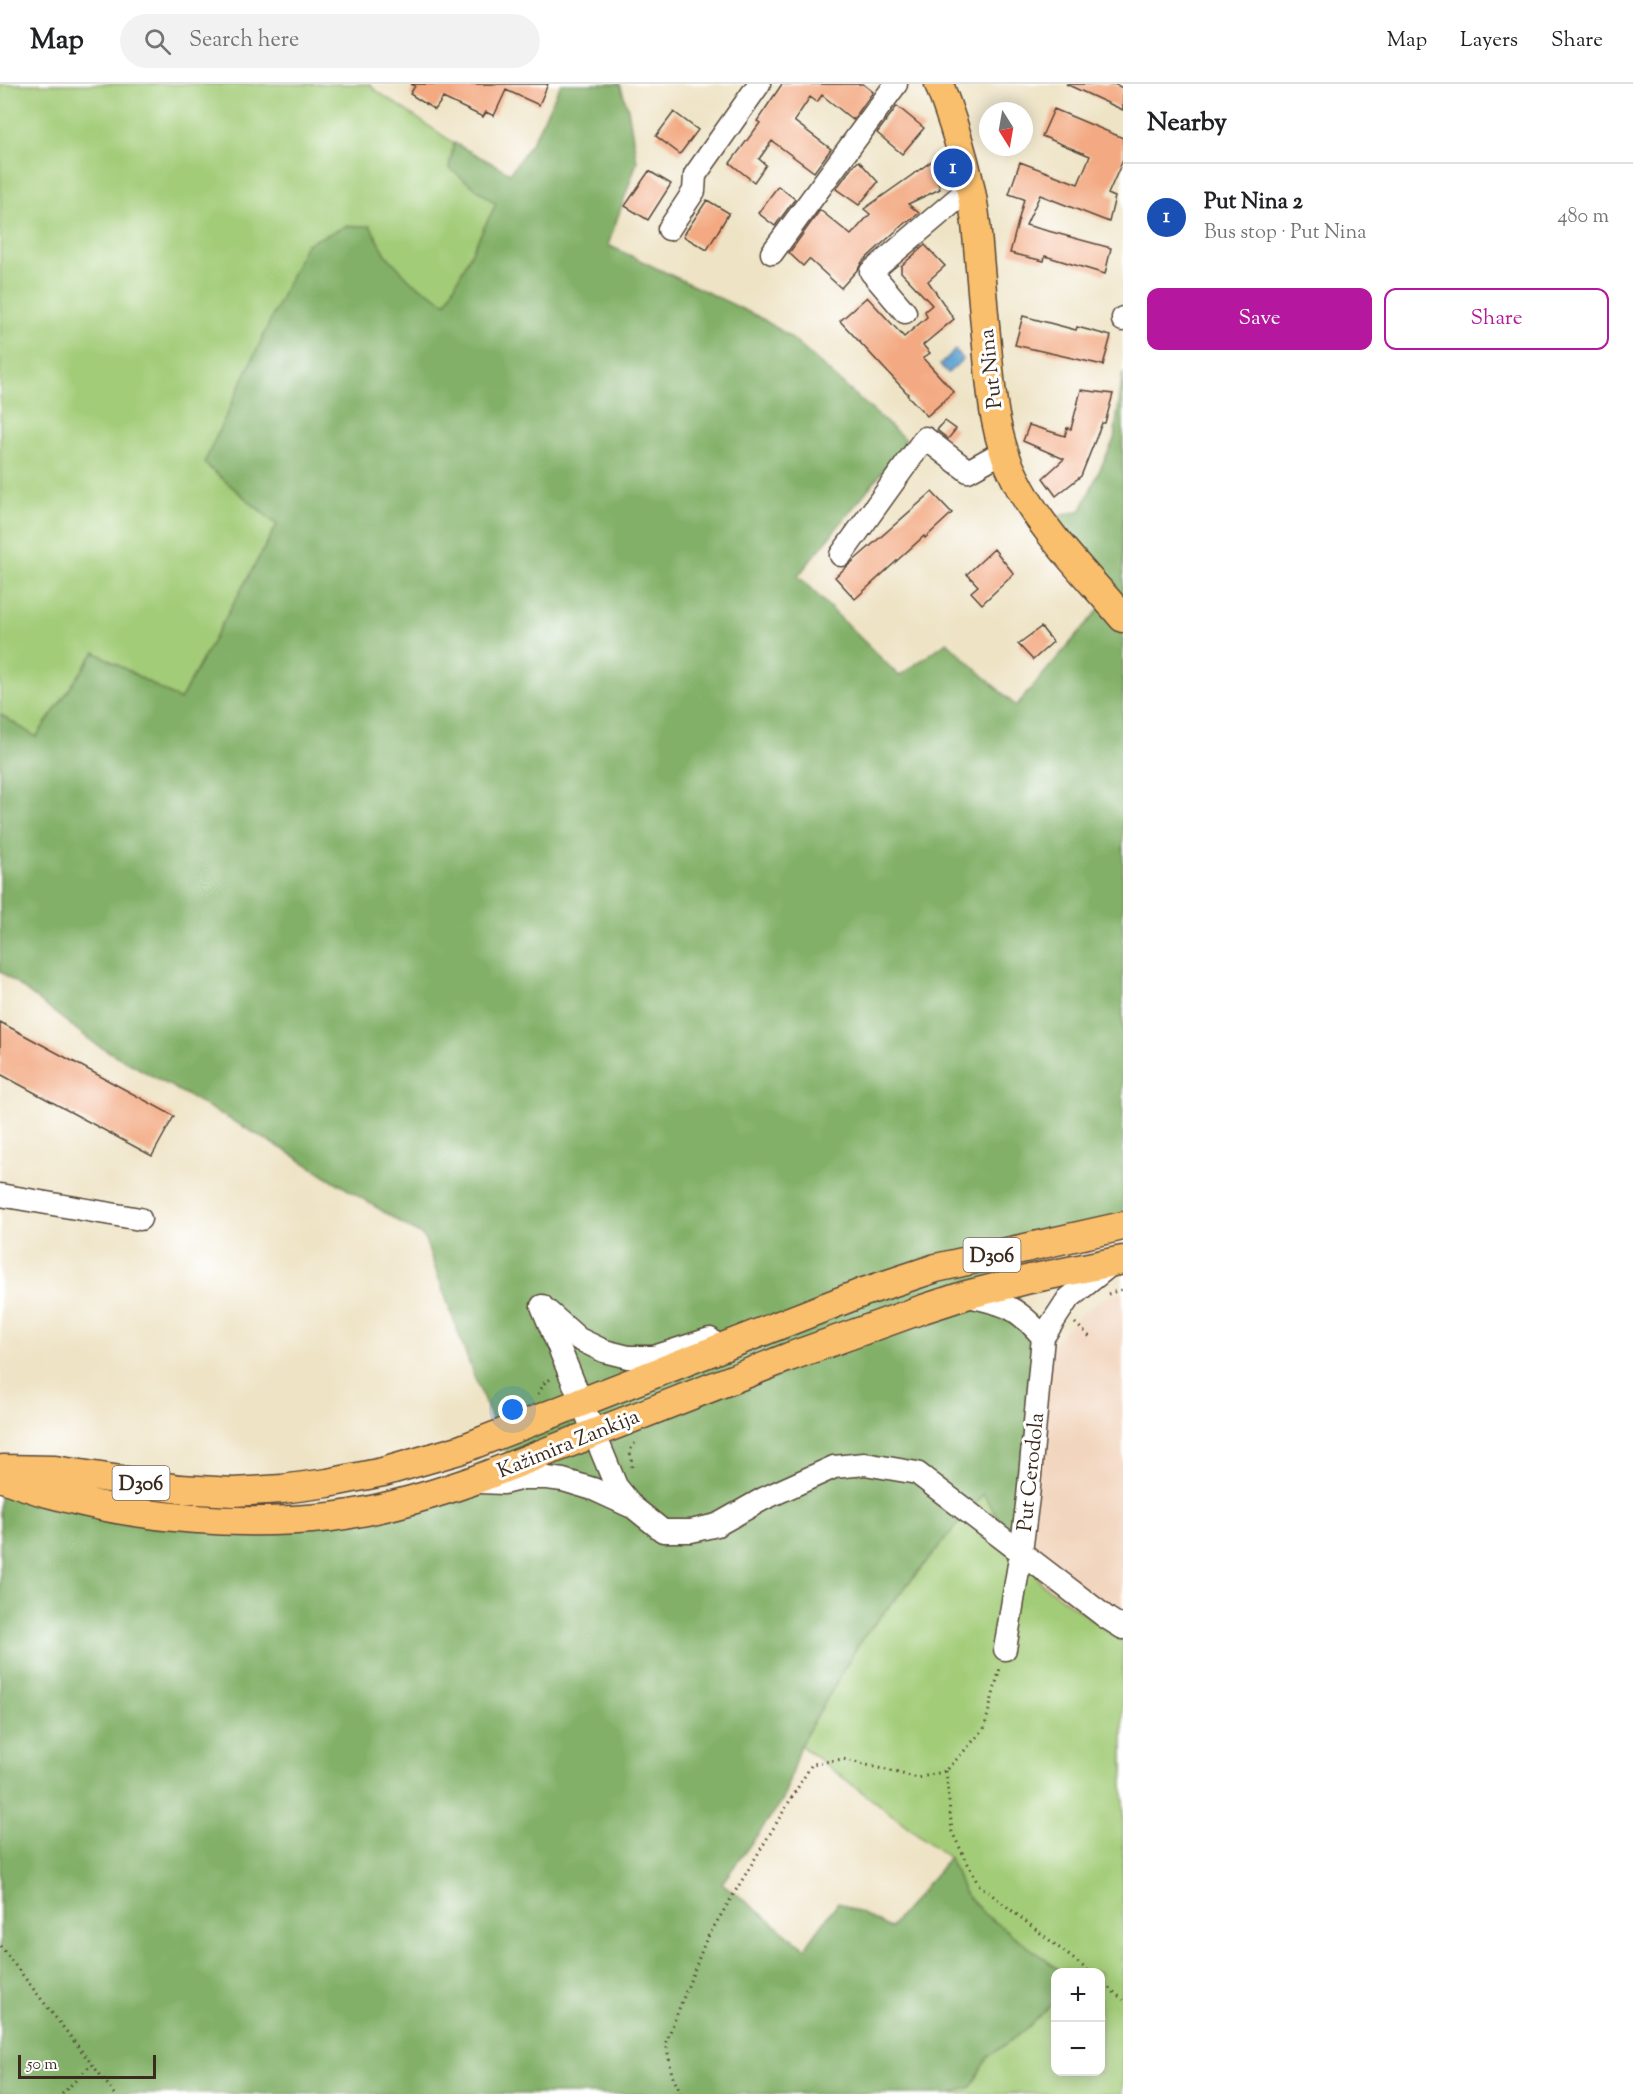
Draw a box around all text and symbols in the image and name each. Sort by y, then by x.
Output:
search box [120,14,540,68]
text: Map [30,21,84,61]
icon: search [141,25,174,58]
text: Search here [189,25,299,57]
text: Map [1387,26,1427,56]
text: Layers [1460,26,1518,56]
text: Share [1551,26,1603,56]
north arrow [979,102,1033,156]
text: Nearby [1147,105,1227,142]
pin: 1 [934,146,972,190]
text: Put Nina 2 [1204,187,1303,219]
text: 1 [1163,203,1170,232]
text: 480 m [1558,203,1609,232]
text: Bus stop · Put Nina [1204,219,1367,248]
button: Save [1147,288,1372,350]
button: Share [1384,288,1609,350]
street label: Put Nina [973,327,1011,410]
road number: D306 [964,1238,1020,1272]
your location [498,1395,527,1424]
street label: Kažimira Zankija [493,1403,645,1487]
street label: Put Cerodola [1011,1411,1053,1533]
road number: D306 [112,1466,170,1500]
map controls [1051,1968,1105,2076]
button: + [1051,1968,1105,2022]
button: − [1051,2022,1105,2076]
scale bar [18,2052,156,2080]
text: 50 m [27,2054,58,2077]

